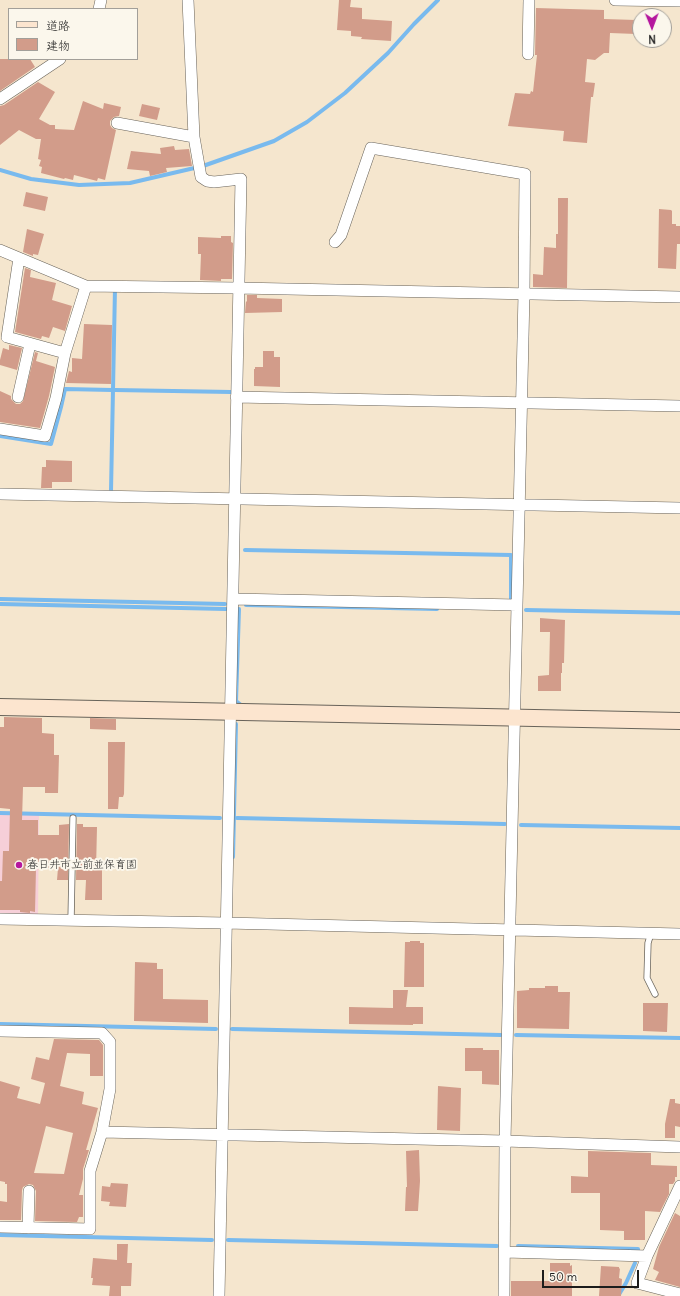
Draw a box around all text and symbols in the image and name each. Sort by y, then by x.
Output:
legend [8,8,138,60]
north arrow [632,8,672,48]
text: 道路 [46,18,70,33]
text: N [648,32,656,46]
text: 建物 [46,38,70,53]
place label: 春日井市立前並保育園 [27,858,137,872]
marker: 春日井市立前並保育園 [14,860,24,870]
scale bar [544,1262,641,1288]
text: 50 m [549,1269,577,1284]

